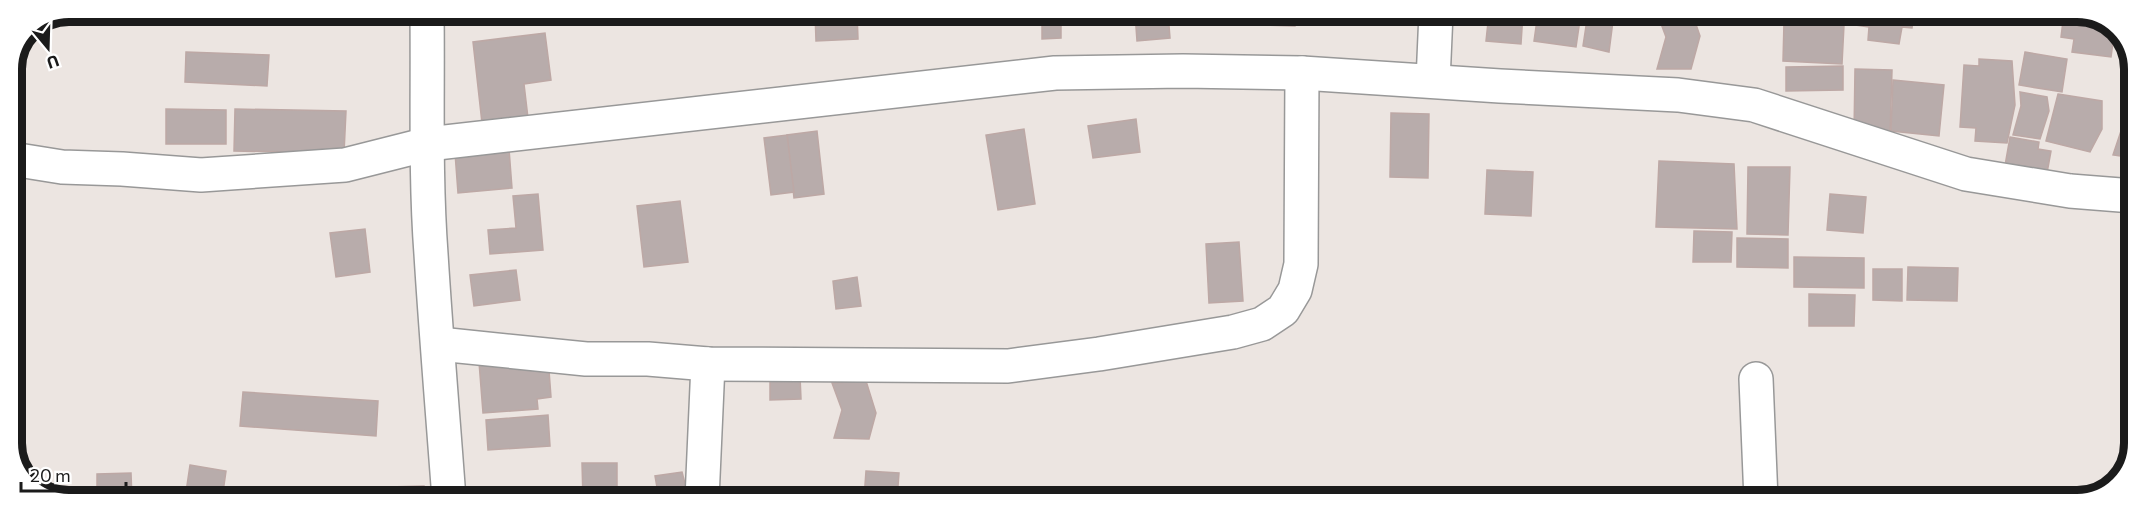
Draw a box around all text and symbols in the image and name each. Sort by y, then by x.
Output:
north arrow [18,18,78,78]
text: U [44,52,62,74]
scale bar [21,455,126,493]
text: 20 m [30,464,71,486]

